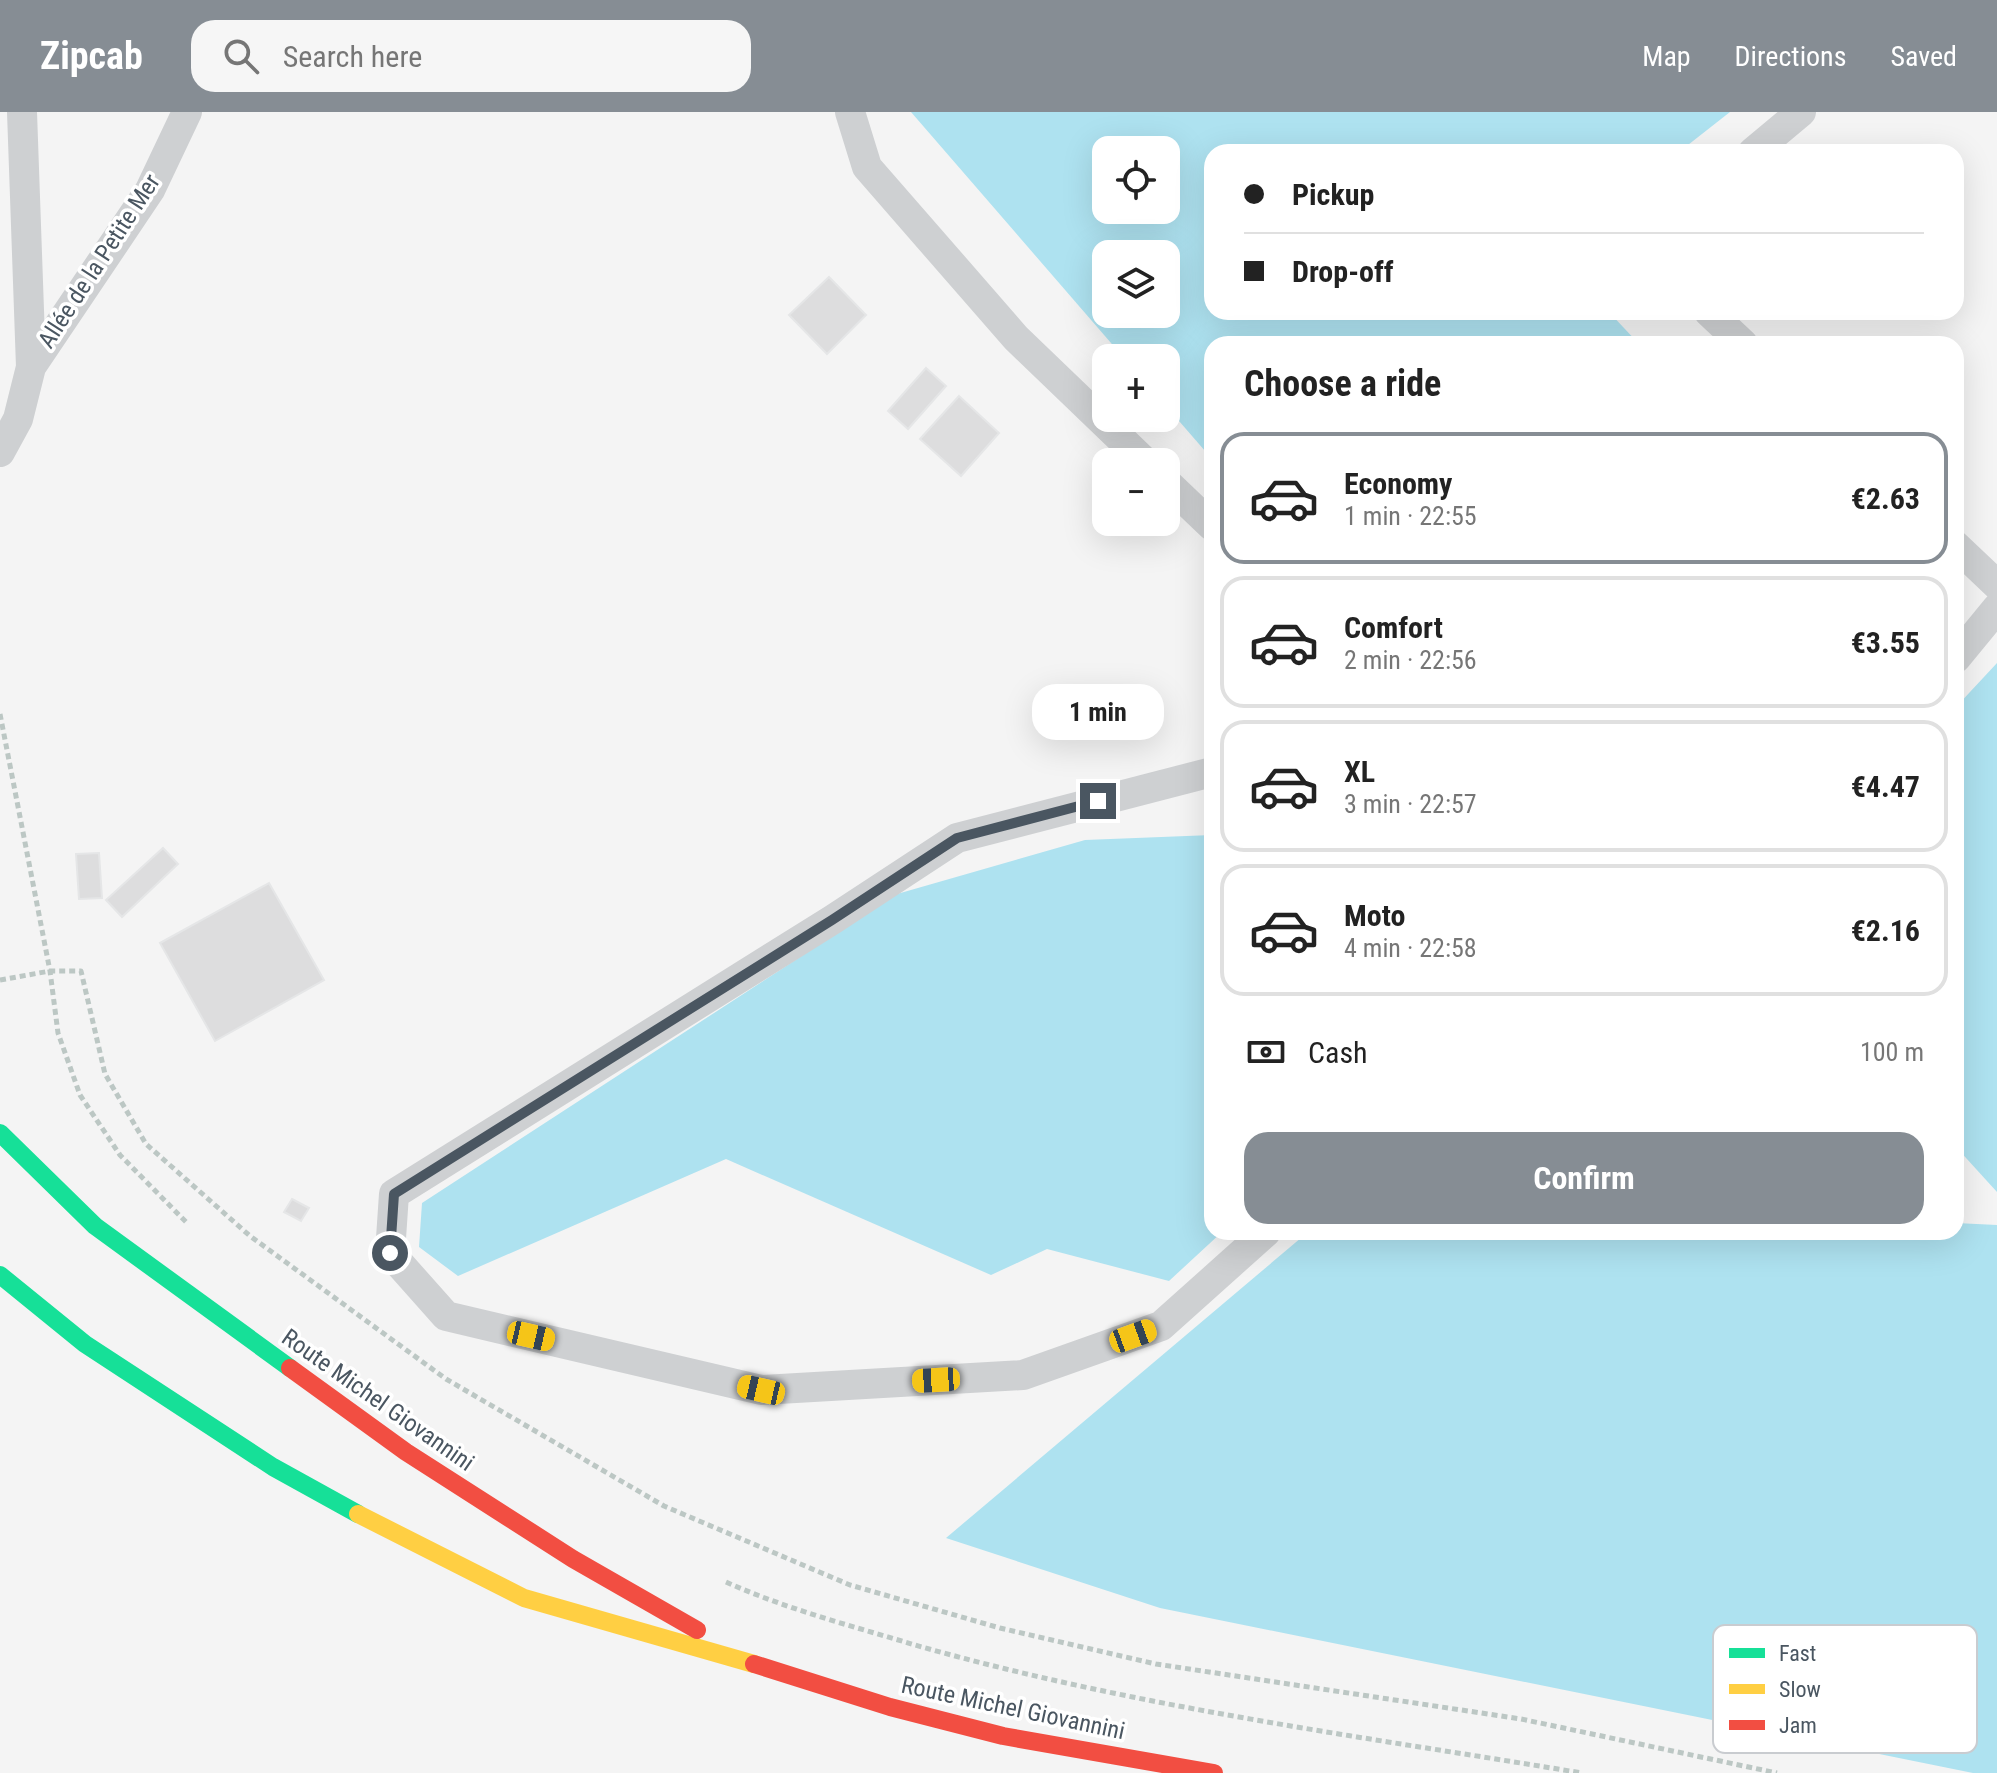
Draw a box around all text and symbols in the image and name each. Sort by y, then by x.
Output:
search box [191,20,751,92]
text: Zipcab [40,34,143,78]
icon: search [219,34,263,78]
text: Search here [283,39,422,74]
text: Map [1642,40,1691,73]
text: Directions [1735,40,1846,73]
text: Saved [1890,40,1957,73]
map controls [1092,136,1180,536]
button: locate [1092,136,1180,224]
street label: Allée de la Petite Mer [32,169,166,353]
text: Pickup [1292,177,1374,212]
button: layers [1092,240,1180,328]
text: Drop-off [1292,254,1394,289]
button: + [1092,344,1180,432]
text: Choose a ride [1244,363,1441,405]
button: − [1092,448,1180,536]
icon: car [1248,462,1320,534]
text: Economy [1344,466,1452,501]
text: €2.63 [1851,481,1920,516]
text: 1 min · 22:55 [1344,501,1477,531]
icon: car [1248,606,1320,678]
text: Comfort [1344,610,1443,645]
text: €3.55 [1851,625,1920,660]
text: 2 min · 22:56 [1344,645,1477,675]
callout: 1 min [1032,685,1164,741]
text: 1 min [1069,697,1127,727]
icon: car [1248,750,1320,822]
text: XL [1344,754,1375,789]
text: €4.47 [1851,769,1920,804]
route end [1080,783,1116,819]
text: 3 min · 22:57 [1344,789,1477,819]
icon: car [1248,894,1320,966]
text: Moto [1344,898,1405,933]
text: €2.16 [1851,913,1920,948]
text: 4 min · 22:58 [1344,933,1477,963]
icon: cash [1244,1030,1288,1074]
text: Cash [1308,1035,1368,1070]
text: 100 m [1860,1037,1924,1067]
button: Confirm [1244,1132,1924,1224]
route start [372,1235,408,1271]
car [1106,1317,1160,1355]
car [505,1319,557,1353]
street label: Route Michel Giovannini [277,1323,479,1477]
car [911,1367,961,1393]
car [735,1373,787,1407]
legend [1713,1625,1977,1753]
text: Fast [1779,1641,1816,1666]
street label: Route Michel Giovannini [899,1671,1127,1745]
text: Slow [1779,1677,1821,1702]
text: Jam [1779,1713,1817,1738]

